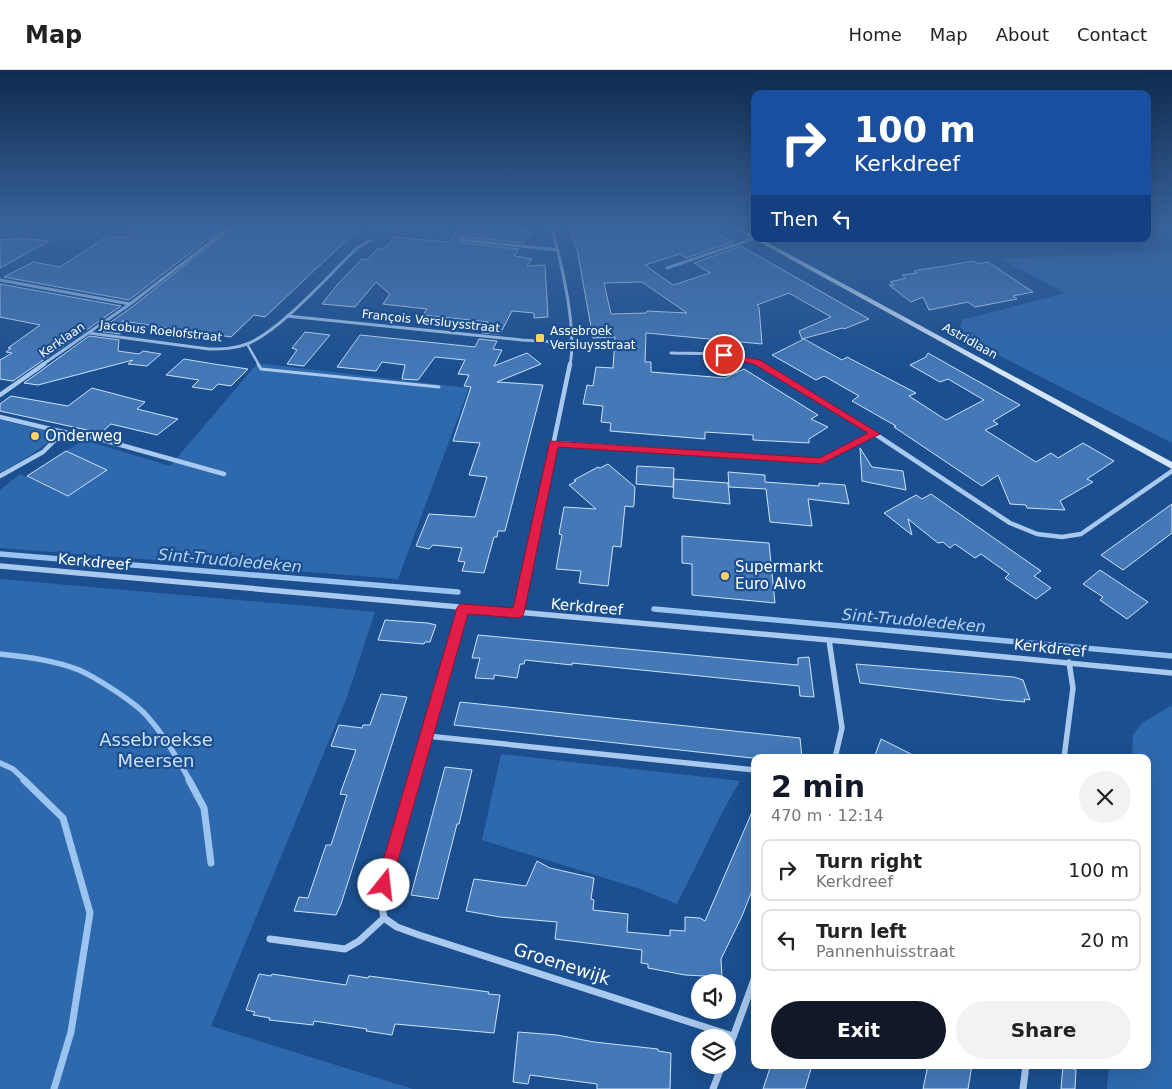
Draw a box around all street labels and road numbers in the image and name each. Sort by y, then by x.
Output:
street label: François Versluysstraat [361,307,501,335]
street label: Jacobus Roelofstraat [98,318,223,344]
street label: Kerklaan [37,319,87,361]
street label: Astridlaan [940,320,1000,362]
street label: Kerkdreef [57,550,131,574]
street label: Kerkdreef [550,595,624,619]
street label: Kerkdreef [1013,635,1088,661]
street label: Groenewijk [511,938,614,989]

